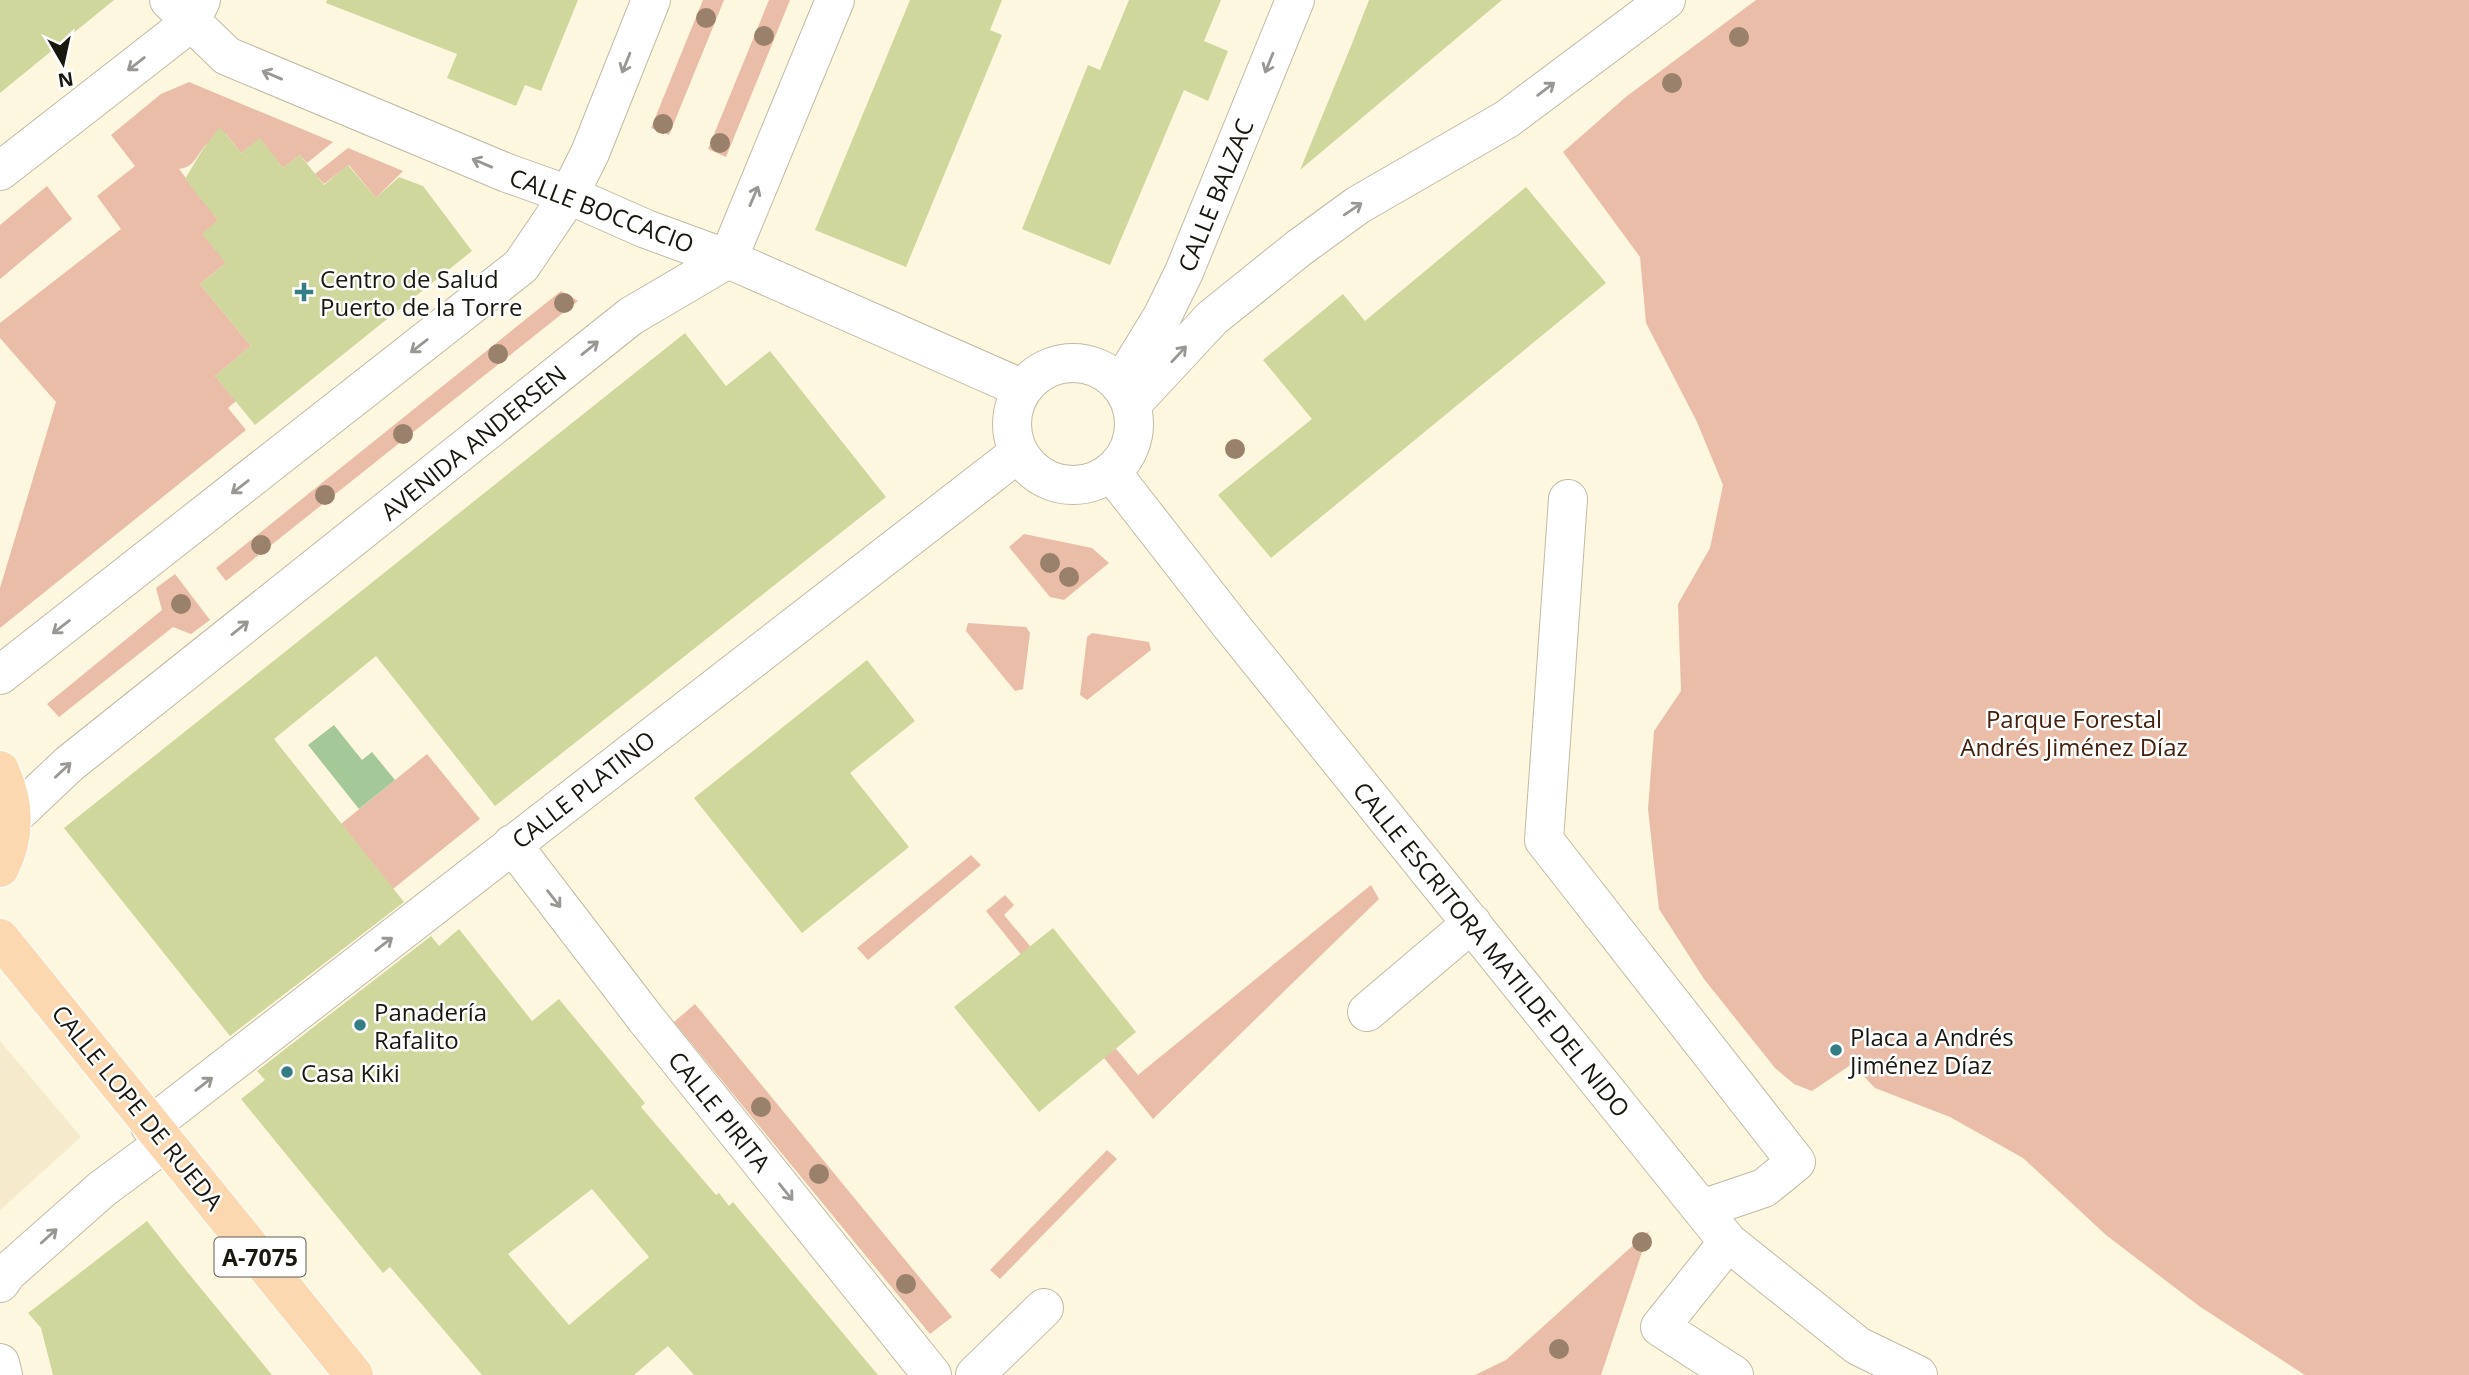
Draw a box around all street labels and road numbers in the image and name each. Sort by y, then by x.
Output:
street label: CALLE BALZAC [1169,114,1261,276]
street label: CALLE BOCCACIO [505,160,699,260]
street label: AVENIDA ANDERSEN [373,357,573,527]
street label: CALLE PLATINO [504,723,662,855]
street label: CALLE ESCRITORA MATILDE DEL NIDO [1346,774,1638,1124]
street label: CALLE LOPE DE RUEDA [45,997,232,1217]
street label: CALLE PIRITA [661,1044,779,1179]
road number: A-7075 [215,1238,306,1276]

